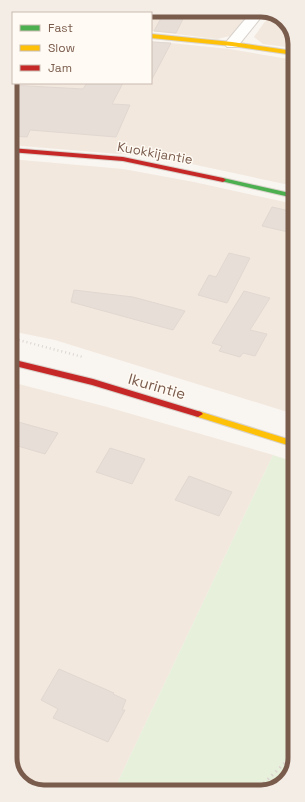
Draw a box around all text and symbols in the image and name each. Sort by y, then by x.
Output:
legend [12,12,152,84]
text: Fast [48,20,73,36]
text: Slow [48,40,75,56]
text: Jam [48,60,72,76]
street label: Kuokkijantie [116,138,194,168]
street label: Ikurintie [126,369,188,403]

